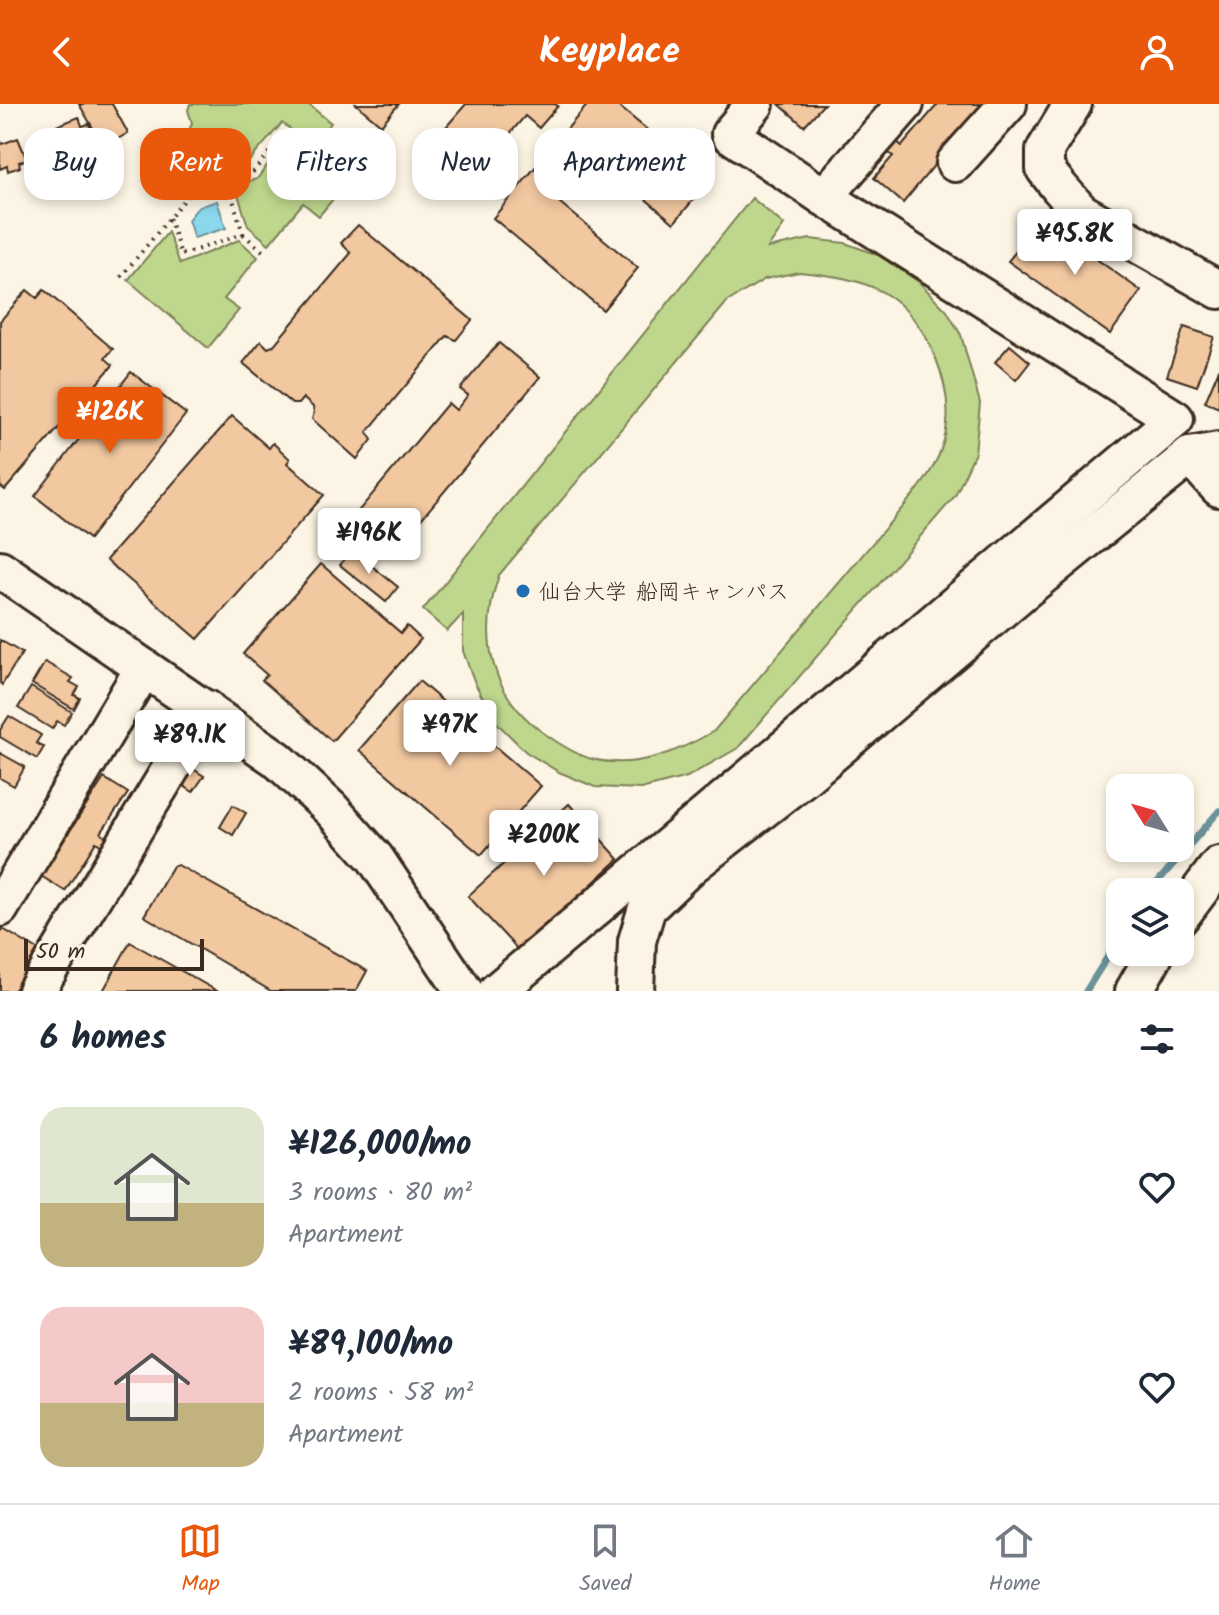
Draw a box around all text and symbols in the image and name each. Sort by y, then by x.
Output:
text: Keyplace [539,24,680,81]
icon: back [40,30,84,74]
icon: person [1135,30,1179,74]
chip: Buy [24,128,124,200]
chip: Rent [140,128,251,200]
chip: Filters [267,128,396,200]
chip: New [412,128,518,200]
chip: Apartment [534,128,715,200]
pin: ¥95.8K [1010,209,1140,277]
text: ¥95.8K [1035,214,1115,256]
pin: ¥126K [54,387,166,455]
text: ¥126K [76,392,144,434]
pin: ¥196K [313,508,425,576]
text: ¥196K [336,513,402,555]
place label: 仙台大学 船岡キャンパス [539,576,789,611]
marker: 仙台大学 船岡キャンパス [514,582,532,600]
pin: ¥97K [403,700,497,768]
text: ¥97K [421,705,479,747]
pin: ¥89.1K [125,710,255,778]
text: ¥89.1K [153,715,227,757]
north arrow [1106,774,1194,862]
map controls [1106,774,1194,966]
pin: ¥200K [488,810,600,878]
text: ¥200K [507,815,581,857]
button: layers [1106,878,1194,966]
scale bar [24,935,204,971]
text: 50 m [36,935,85,970]
text: 6 homes [40,1012,166,1066]
icon: filters [1135,1017,1179,1061]
text: ¥126,000/mo [288,1118,472,1172]
icon: home [104,1139,200,1235]
icon: heart [1135,1165,1179,1209]
text: 3 rooms · 80 m² [288,1172,472,1214]
text: Apartment [288,1214,403,1256]
text: ¥89,100/mo [288,1318,453,1372]
icon: home [104,1339,200,1435]
icon: heart [1135,1365,1179,1409]
text: 2 rooms · 58 m² [288,1372,473,1414]
text: Apartment [288,1414,403,1456]
tab: Map [178,1519,222,1602]
tab: Saved [579,1519,632,1602]
tab: Home [988,1519,1041,1602]

